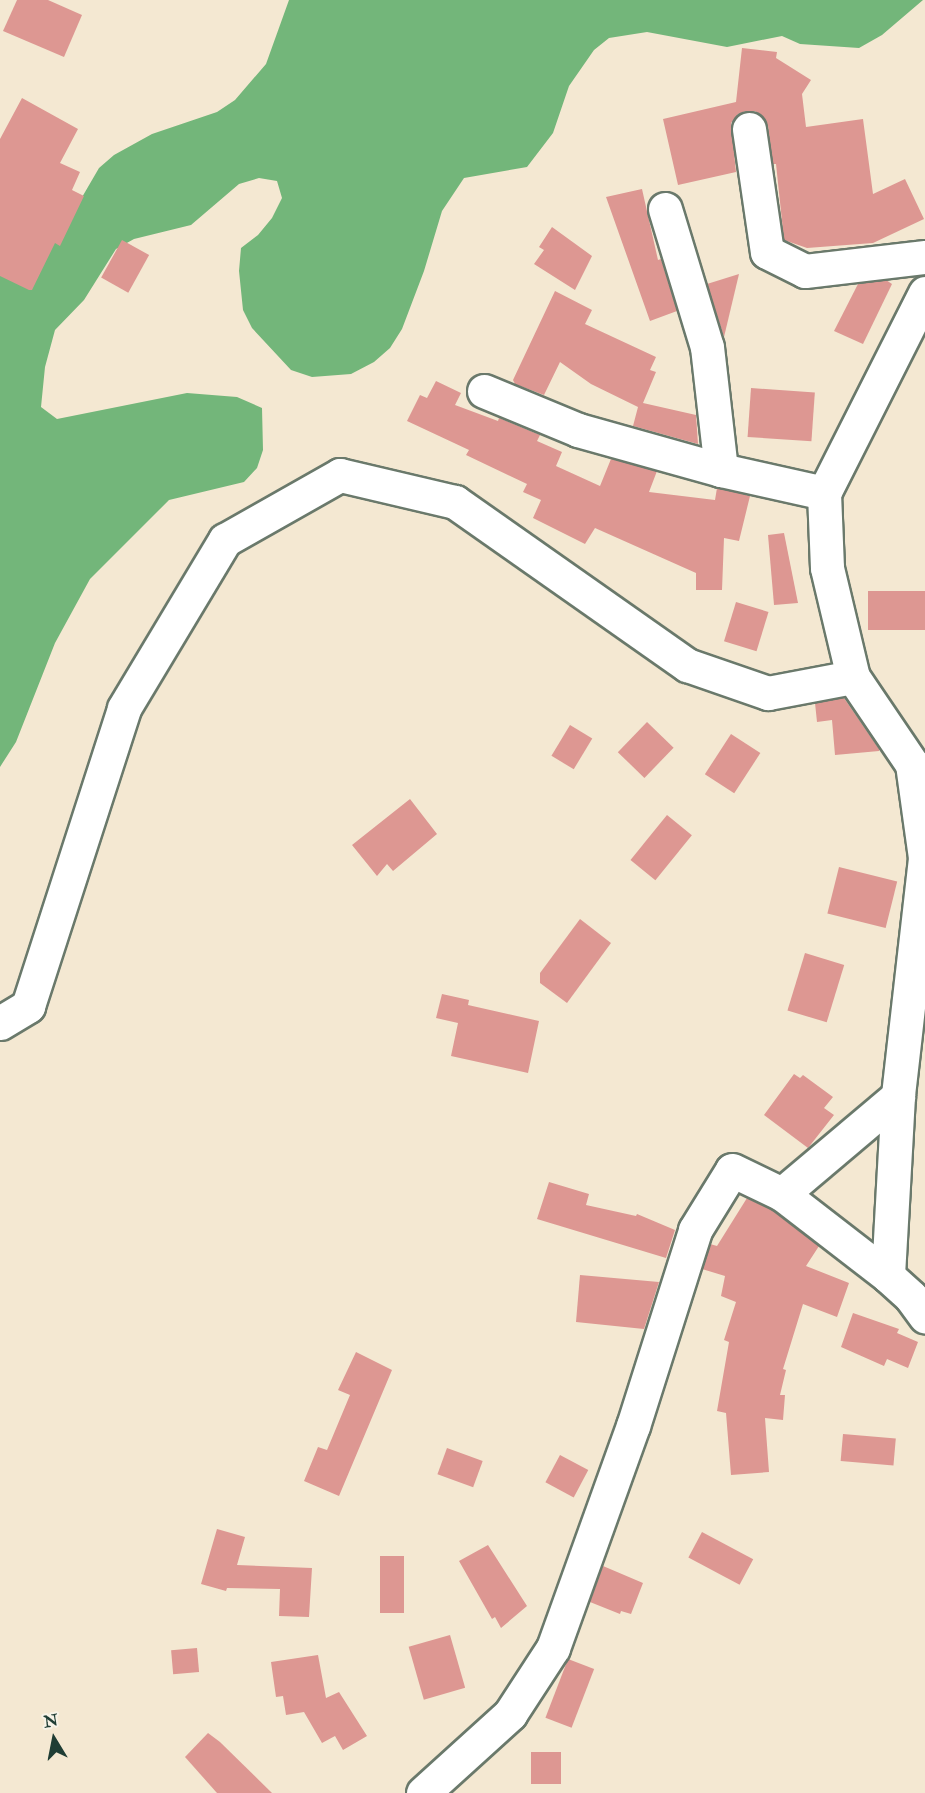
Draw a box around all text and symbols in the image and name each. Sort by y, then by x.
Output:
north arrow [24,1709,84,1769]
text: N [42,1710,60,1732]

